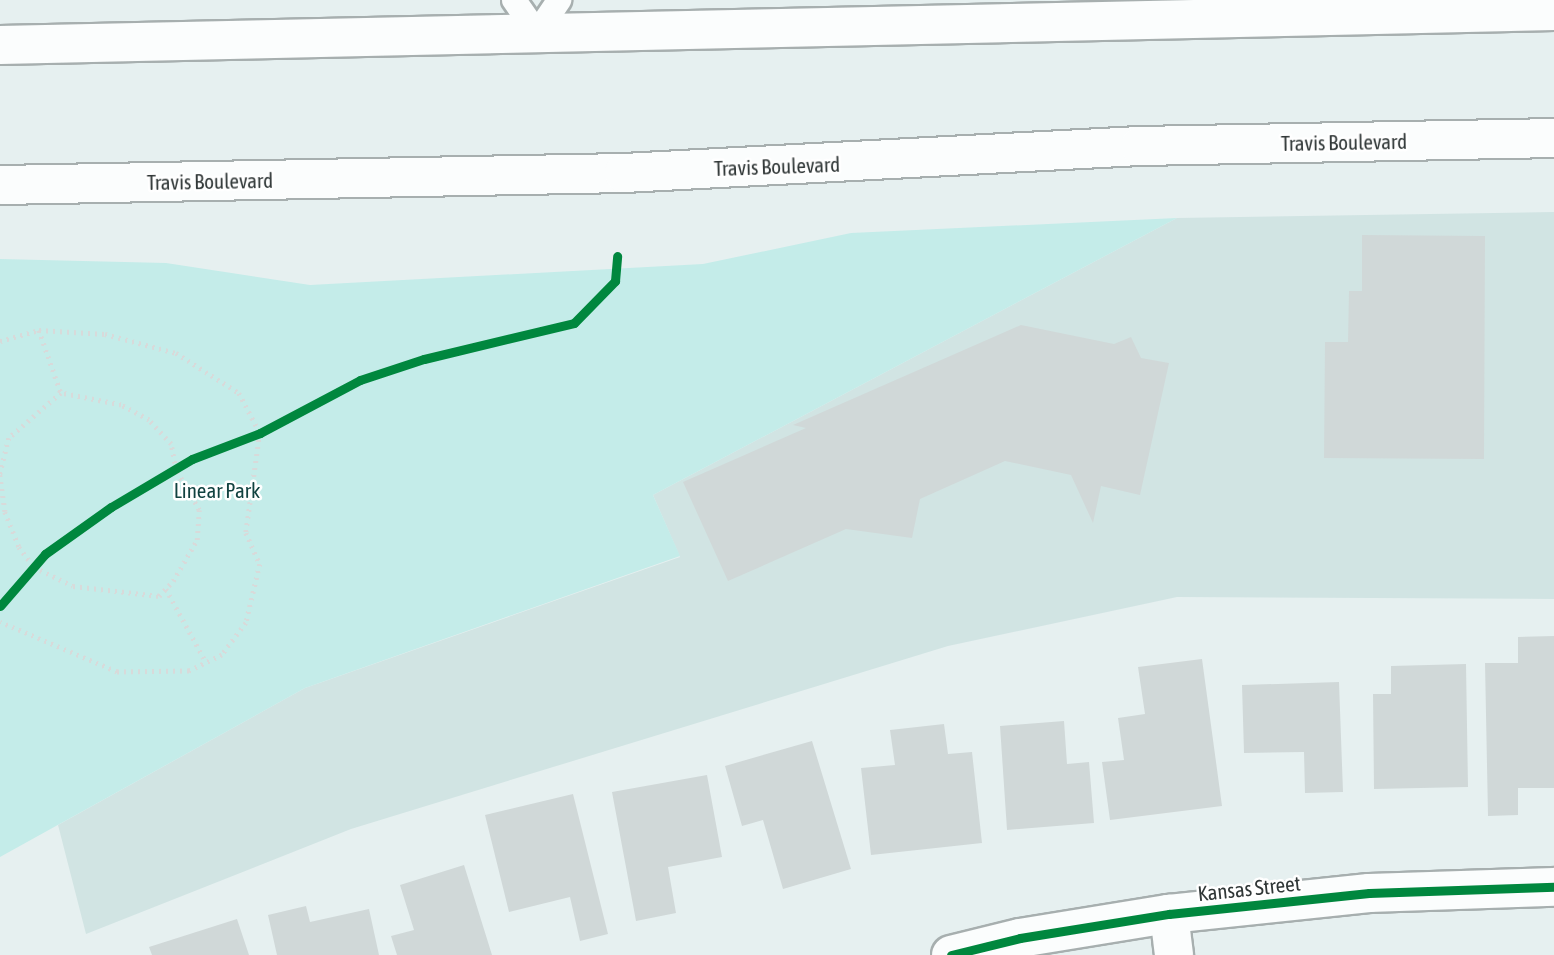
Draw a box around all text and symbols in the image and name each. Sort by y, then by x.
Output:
street label: Travis Boulevard [1281,128,1407,156]
street label: Travis Boulevard [713,151,841,181]
street label: Travis Boulevard [147,167,273,195]
park label: Linear Park [174,477,260,503]
street label: Kansas Street [1196,870,1302,906]

